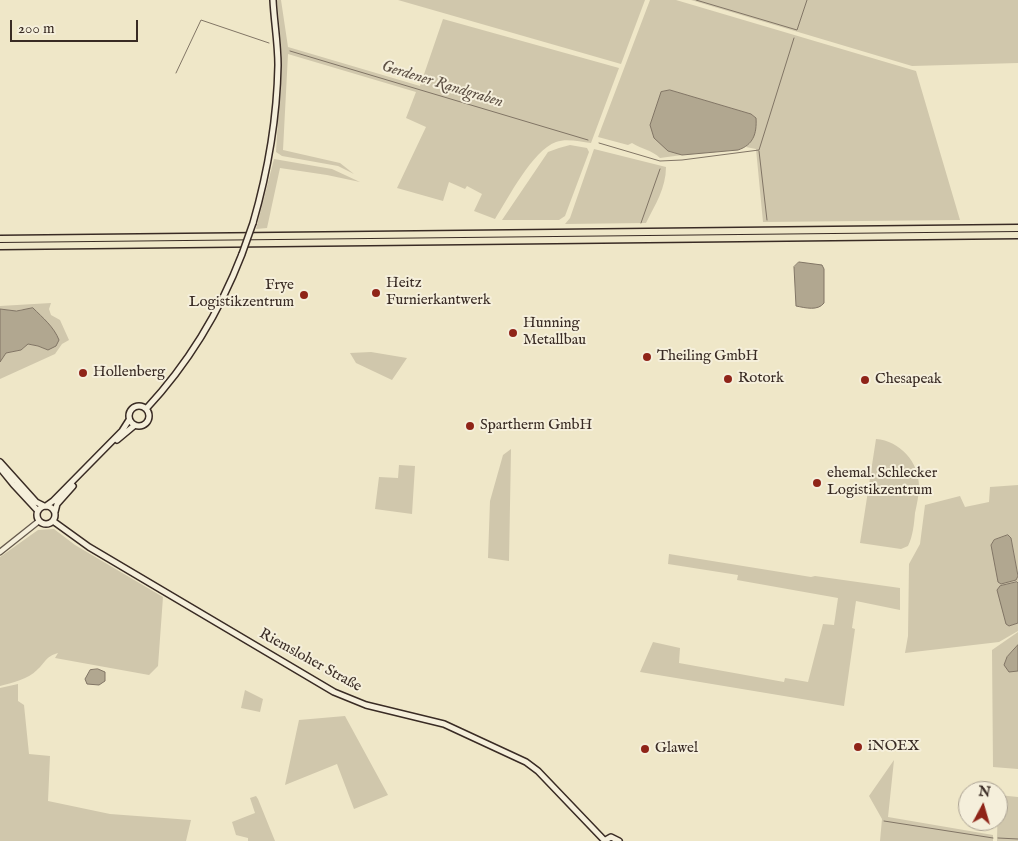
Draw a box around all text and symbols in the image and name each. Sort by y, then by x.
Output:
scale bar [12,10,140,42]
text: 200 m [18,19,55,38]
water label: Gerdener Randgraben [379,57,505,113]
place label: Heitz Furnierkantwerk [386,275,491,310]
place label: Frye Logistikzentrum [189,277,294,312]
marker: Heitz Furnierkantwerk [370,287,382,299]
marker: Frye Logistikzentrum [298,289,310,301]
place label: Hunning Metallbau [523,315,586,350]
marker: Hunning Metallbau [507,327,519,339]
place label: Theiling GmbH [657,348,758,366]
marker: Theiling GmbH [641,351,653,363]
place label: Hollenberg [93,364,165,382]
marker: Hollenberg [77,367,89,379]
place label: Rotork [738,370,784,388]
place label: Chesapeak [875,371,942,389]
marker: Rotork [722,373,734,385]
marker: Chesapeak [859,374,871,386]
place label: Spartherm GmbH [480,417,592,435]
marker: Spartherm GmbH [464,420,476,432]
place label: ehemal. Schlecker Logistikzentrum [827,465,937,500]
marker: ehemal. Schlecker Logistikzentrum [811,477,823,489]
street label: Riemsloher Straße [256,625,364,697]
place label: iNOEX [868,738,920,756]
place label: Glawel [655,740,698,758]
marker: iNOEX [852,741,864,753]
marker: Glawel [639,743,651,755]
north arrow [958,781,1008,831]
text: N [977,782,991,802]

